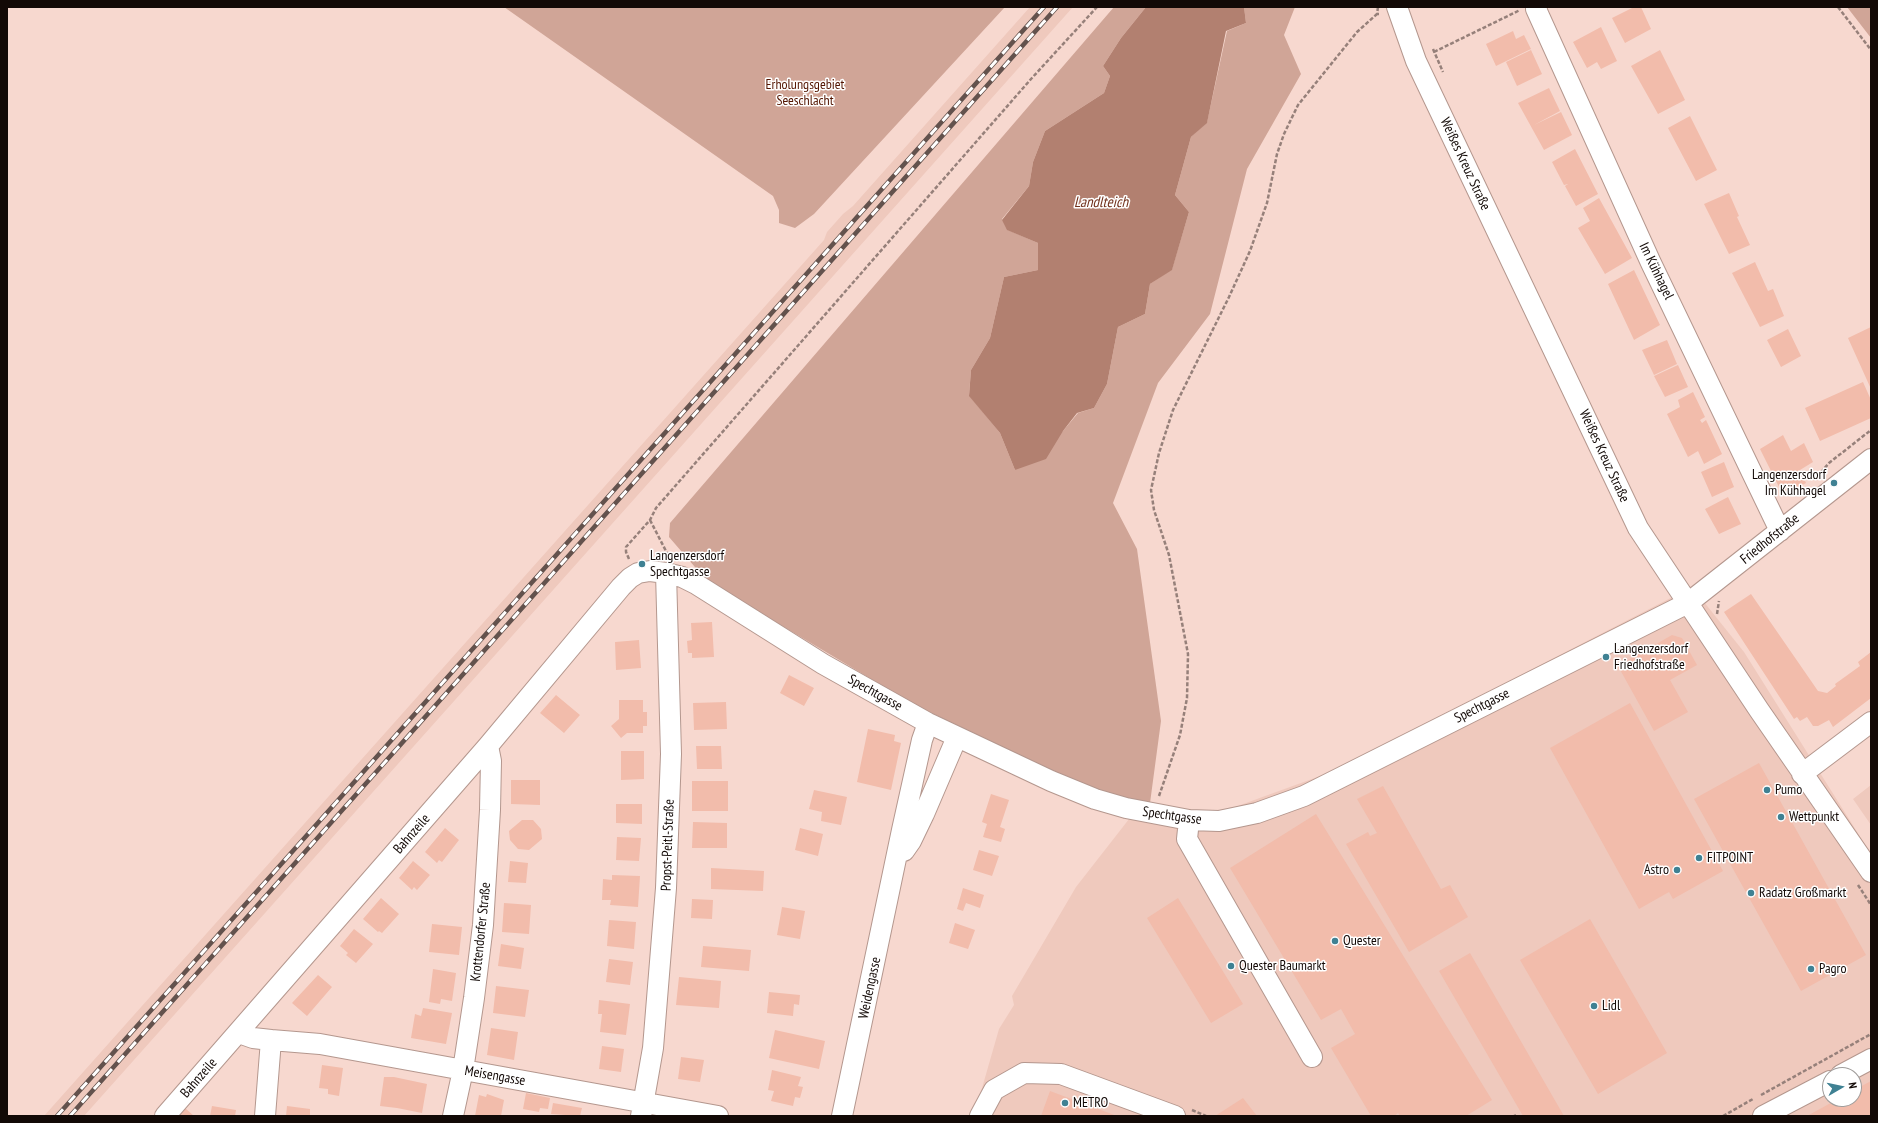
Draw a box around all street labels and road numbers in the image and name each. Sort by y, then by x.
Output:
street label: Weißes Kreuz Straße [1436,115,1494,213]
street label: Im Kühhagel [1635,240,1677,302]
street label: Weißes Kreuz Straße [1575,407,1633,505]
street label: Friedhofstraße [1737,510,1803,568]
street label: Spechtgasse [845,671,905,715]
street label: Spechtgasse [1452,685,1512,727]
street label: Propst-Peitl-Straße [658,799,678,891]
street label: Spechtgasse [1141,804,1203,828]
street label: Bahnzeile [390,811,434,857]
street label: Krottendorfer Straße [467,881,495,983]
street label: Weidengasse [855,956,885,1020]
street label: Bahnzeile [177,1055,221,1101]
street label: Meisengasse [463,1062,527,1090]

